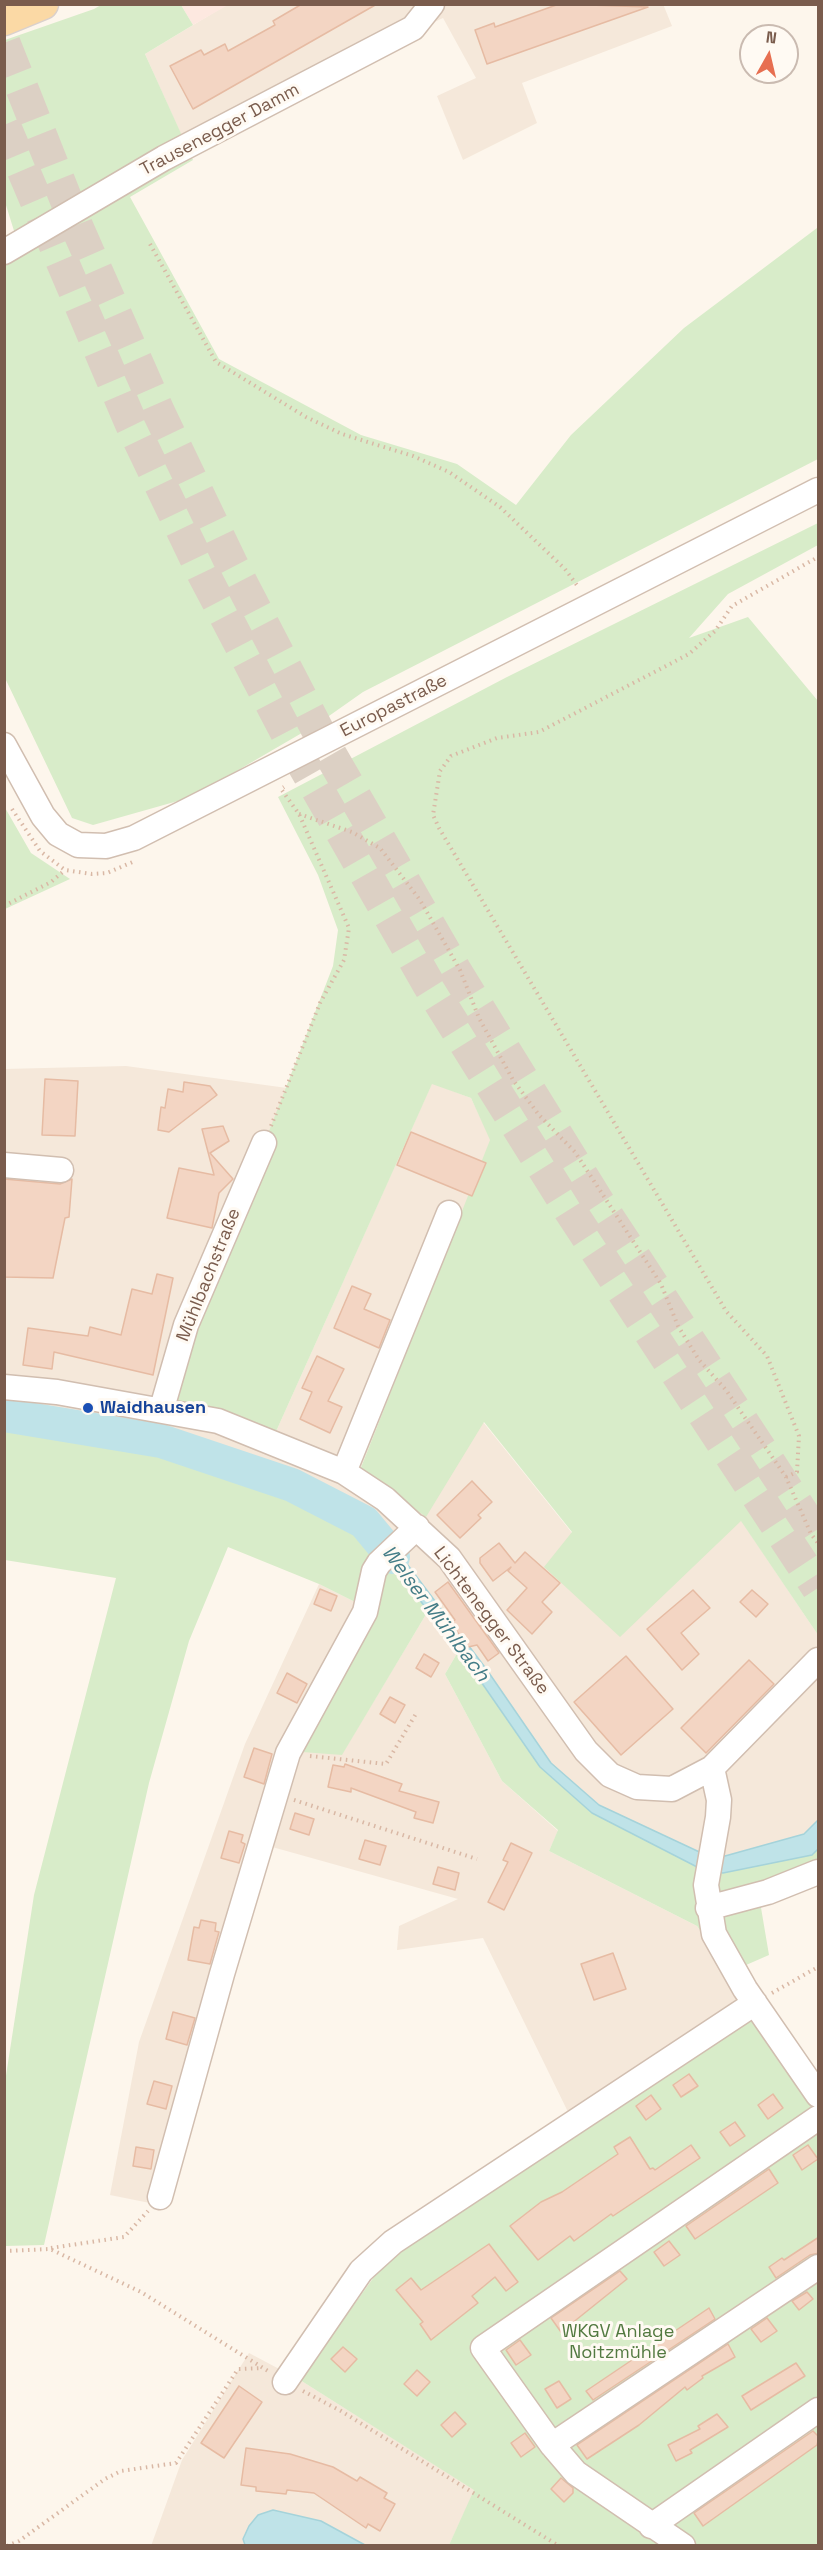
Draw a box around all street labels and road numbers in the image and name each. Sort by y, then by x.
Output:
street label: Trausenegger Damm [137,79,303,181]
street label: Europastraße [337,670,451,742]
street label: Mühlbachstraße [172,1205,246,1345]
street label: Lichtenegger Straße [428,1543,554,1699]

